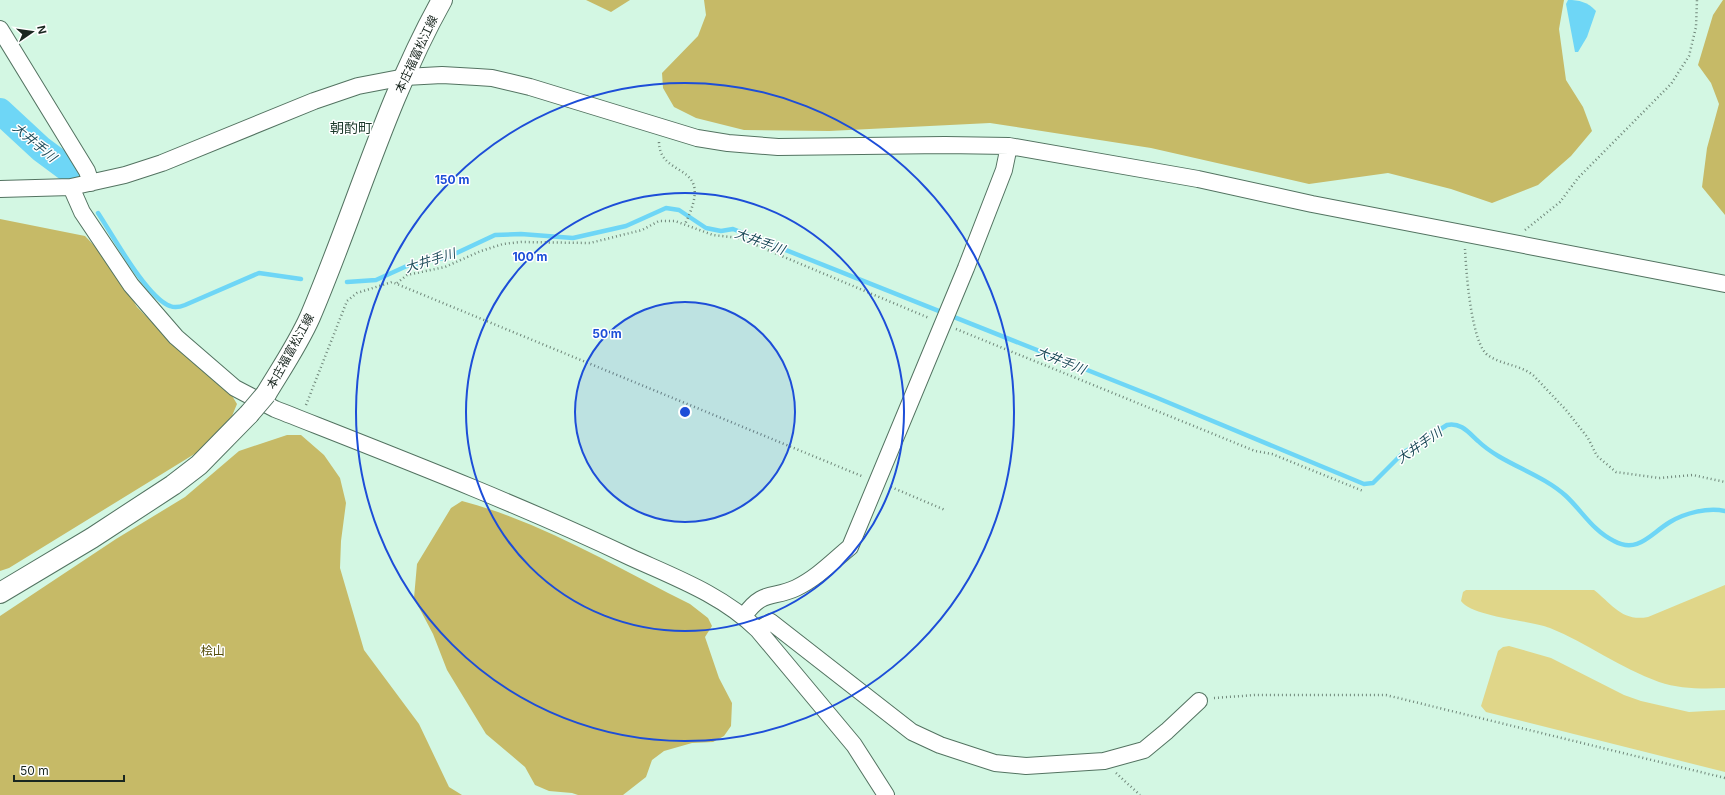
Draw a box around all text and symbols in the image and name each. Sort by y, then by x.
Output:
north arrow [12,12,52,52]
street label: 本庄福富松江線 [391,13,441,95]
text: N [34,24,50,35]
water label: 大井手川 [10,119,62,166]
district label: 朝酌町 [330,119,372,136]
text: 150 m [435,172,469,187]
water label: 大井手川 [733,225,789,258]
water label: 大井手川 [403,244,459,275]
text: 100 m [512,249,548,264]
street label: 本庄福富松江線 [263,311,317,391]
text: 50 m [592,326,622,341]
water label: 大井手川 [1034,343,1090,378]
centre of rings [678,405,692,419]
water label: 大井手川 [1393,422,1447,466]
park label: 桧山 [201,643,225,658]
scale bar [14,757,124,783]
text: 50 m [20,763,49,778]

